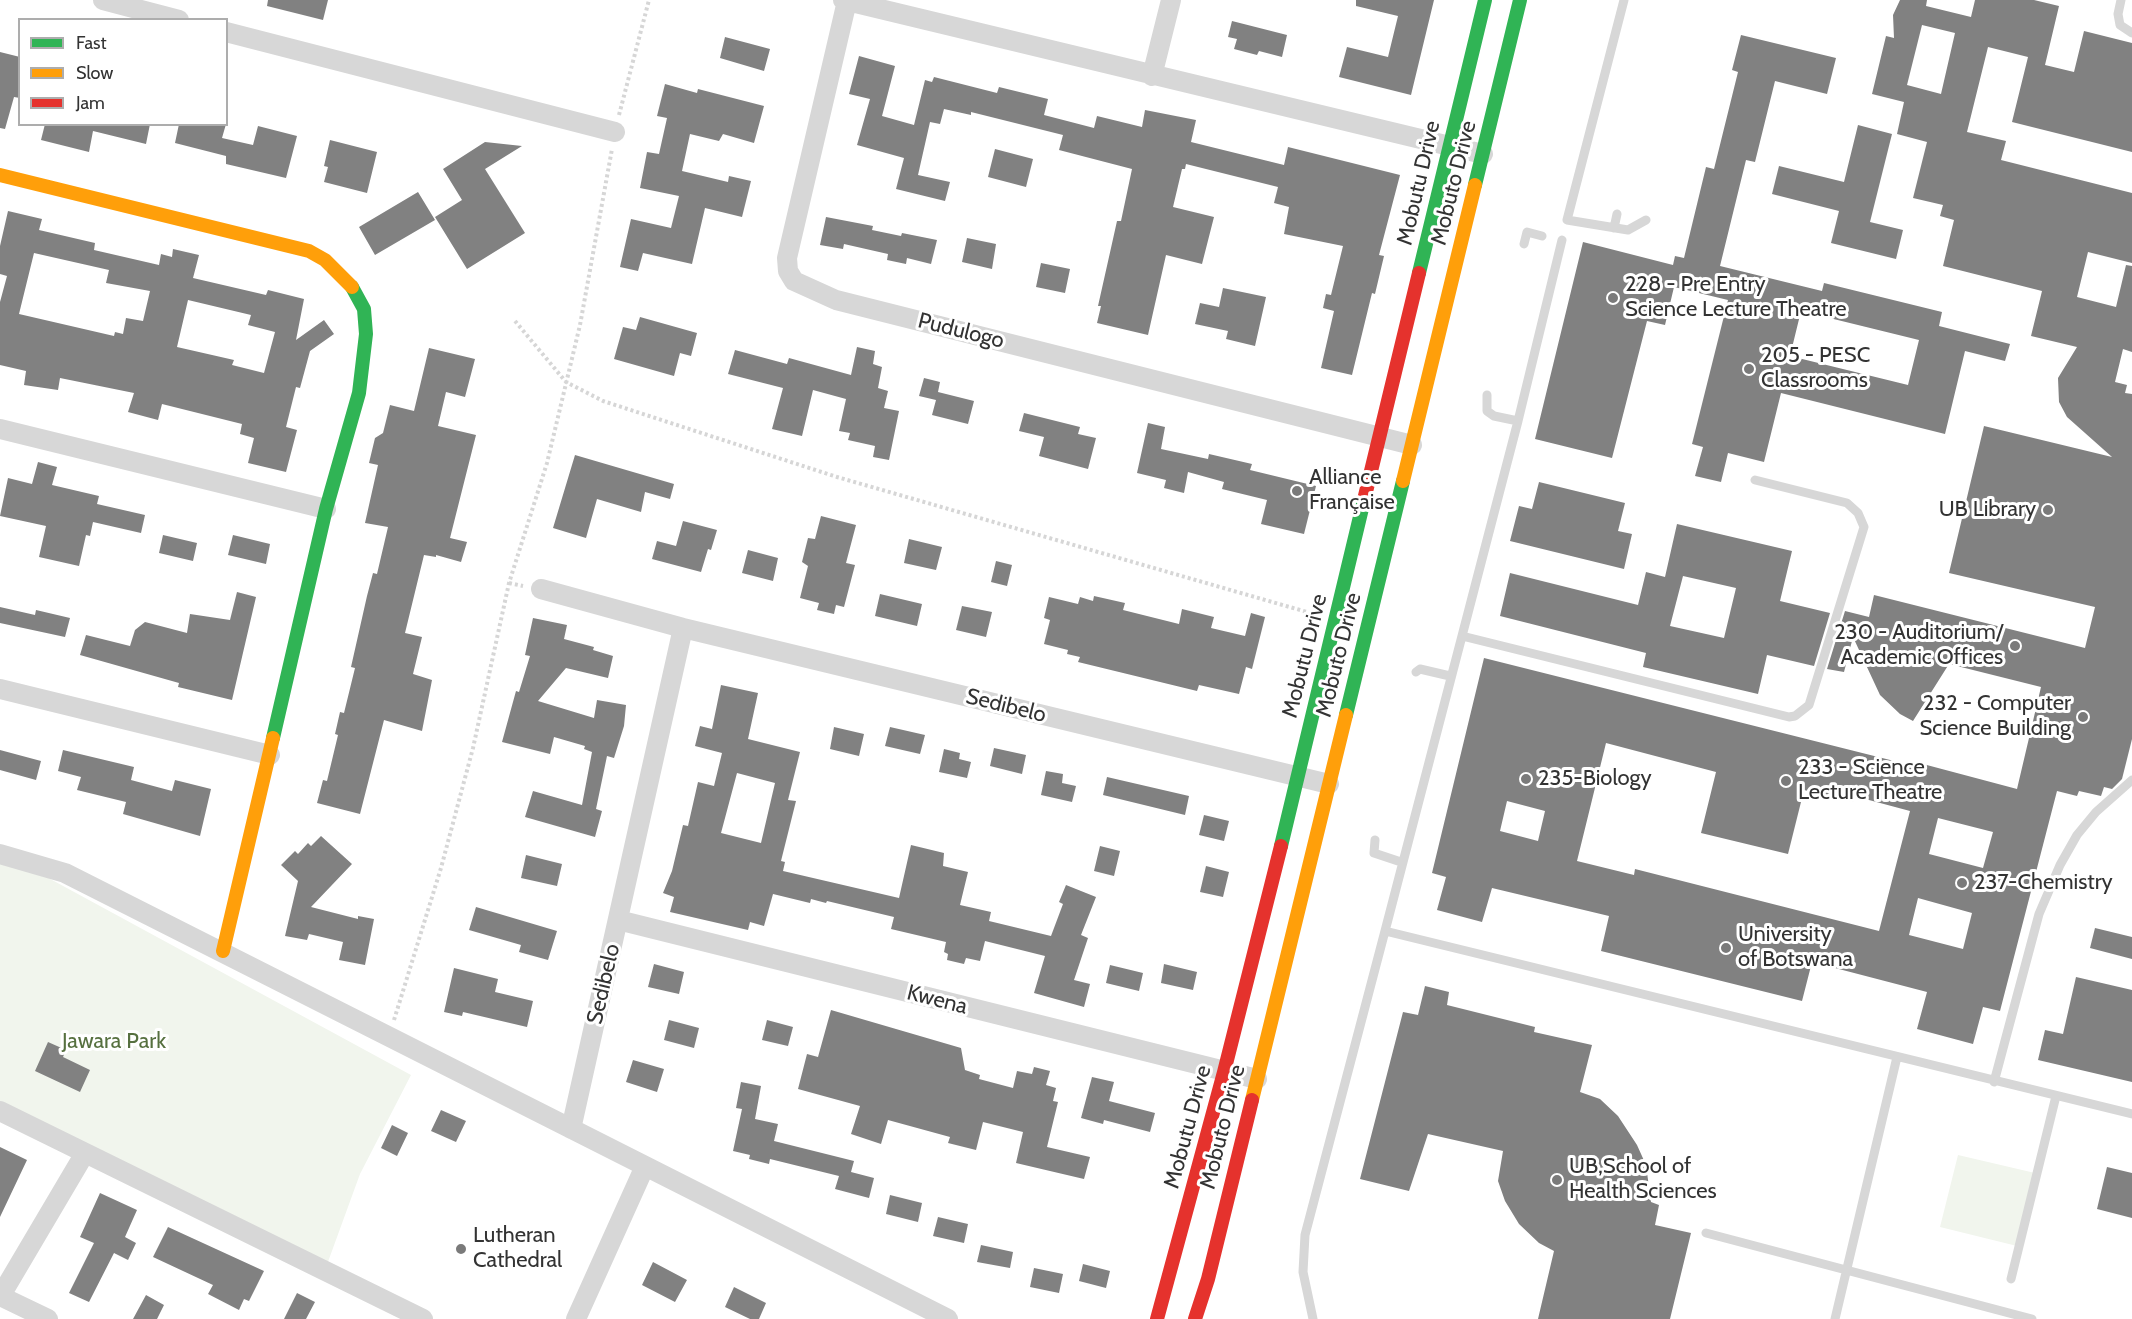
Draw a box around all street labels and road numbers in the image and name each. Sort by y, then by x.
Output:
street label: Mobutu Drive [1392,118,1446,248]
street label: Mobuto Drive [1426,118,1482,248]
street label: Pudulogo [915,308,1007,354]
street label: Mobuto Drive [1311,590,1367,720]
street label: Mobutu Drive [1277,591,1333,721]
street label: Sedibelo [963,683,1049,729]
street label: Sedibelo [582,941,626,1027]
street label: Kwena [904,980,970,1020]
street label: Mobutu Drive [1159,1062,1217,1192]
street label: Mobuto Drive [1195,1062,1251,1192]

